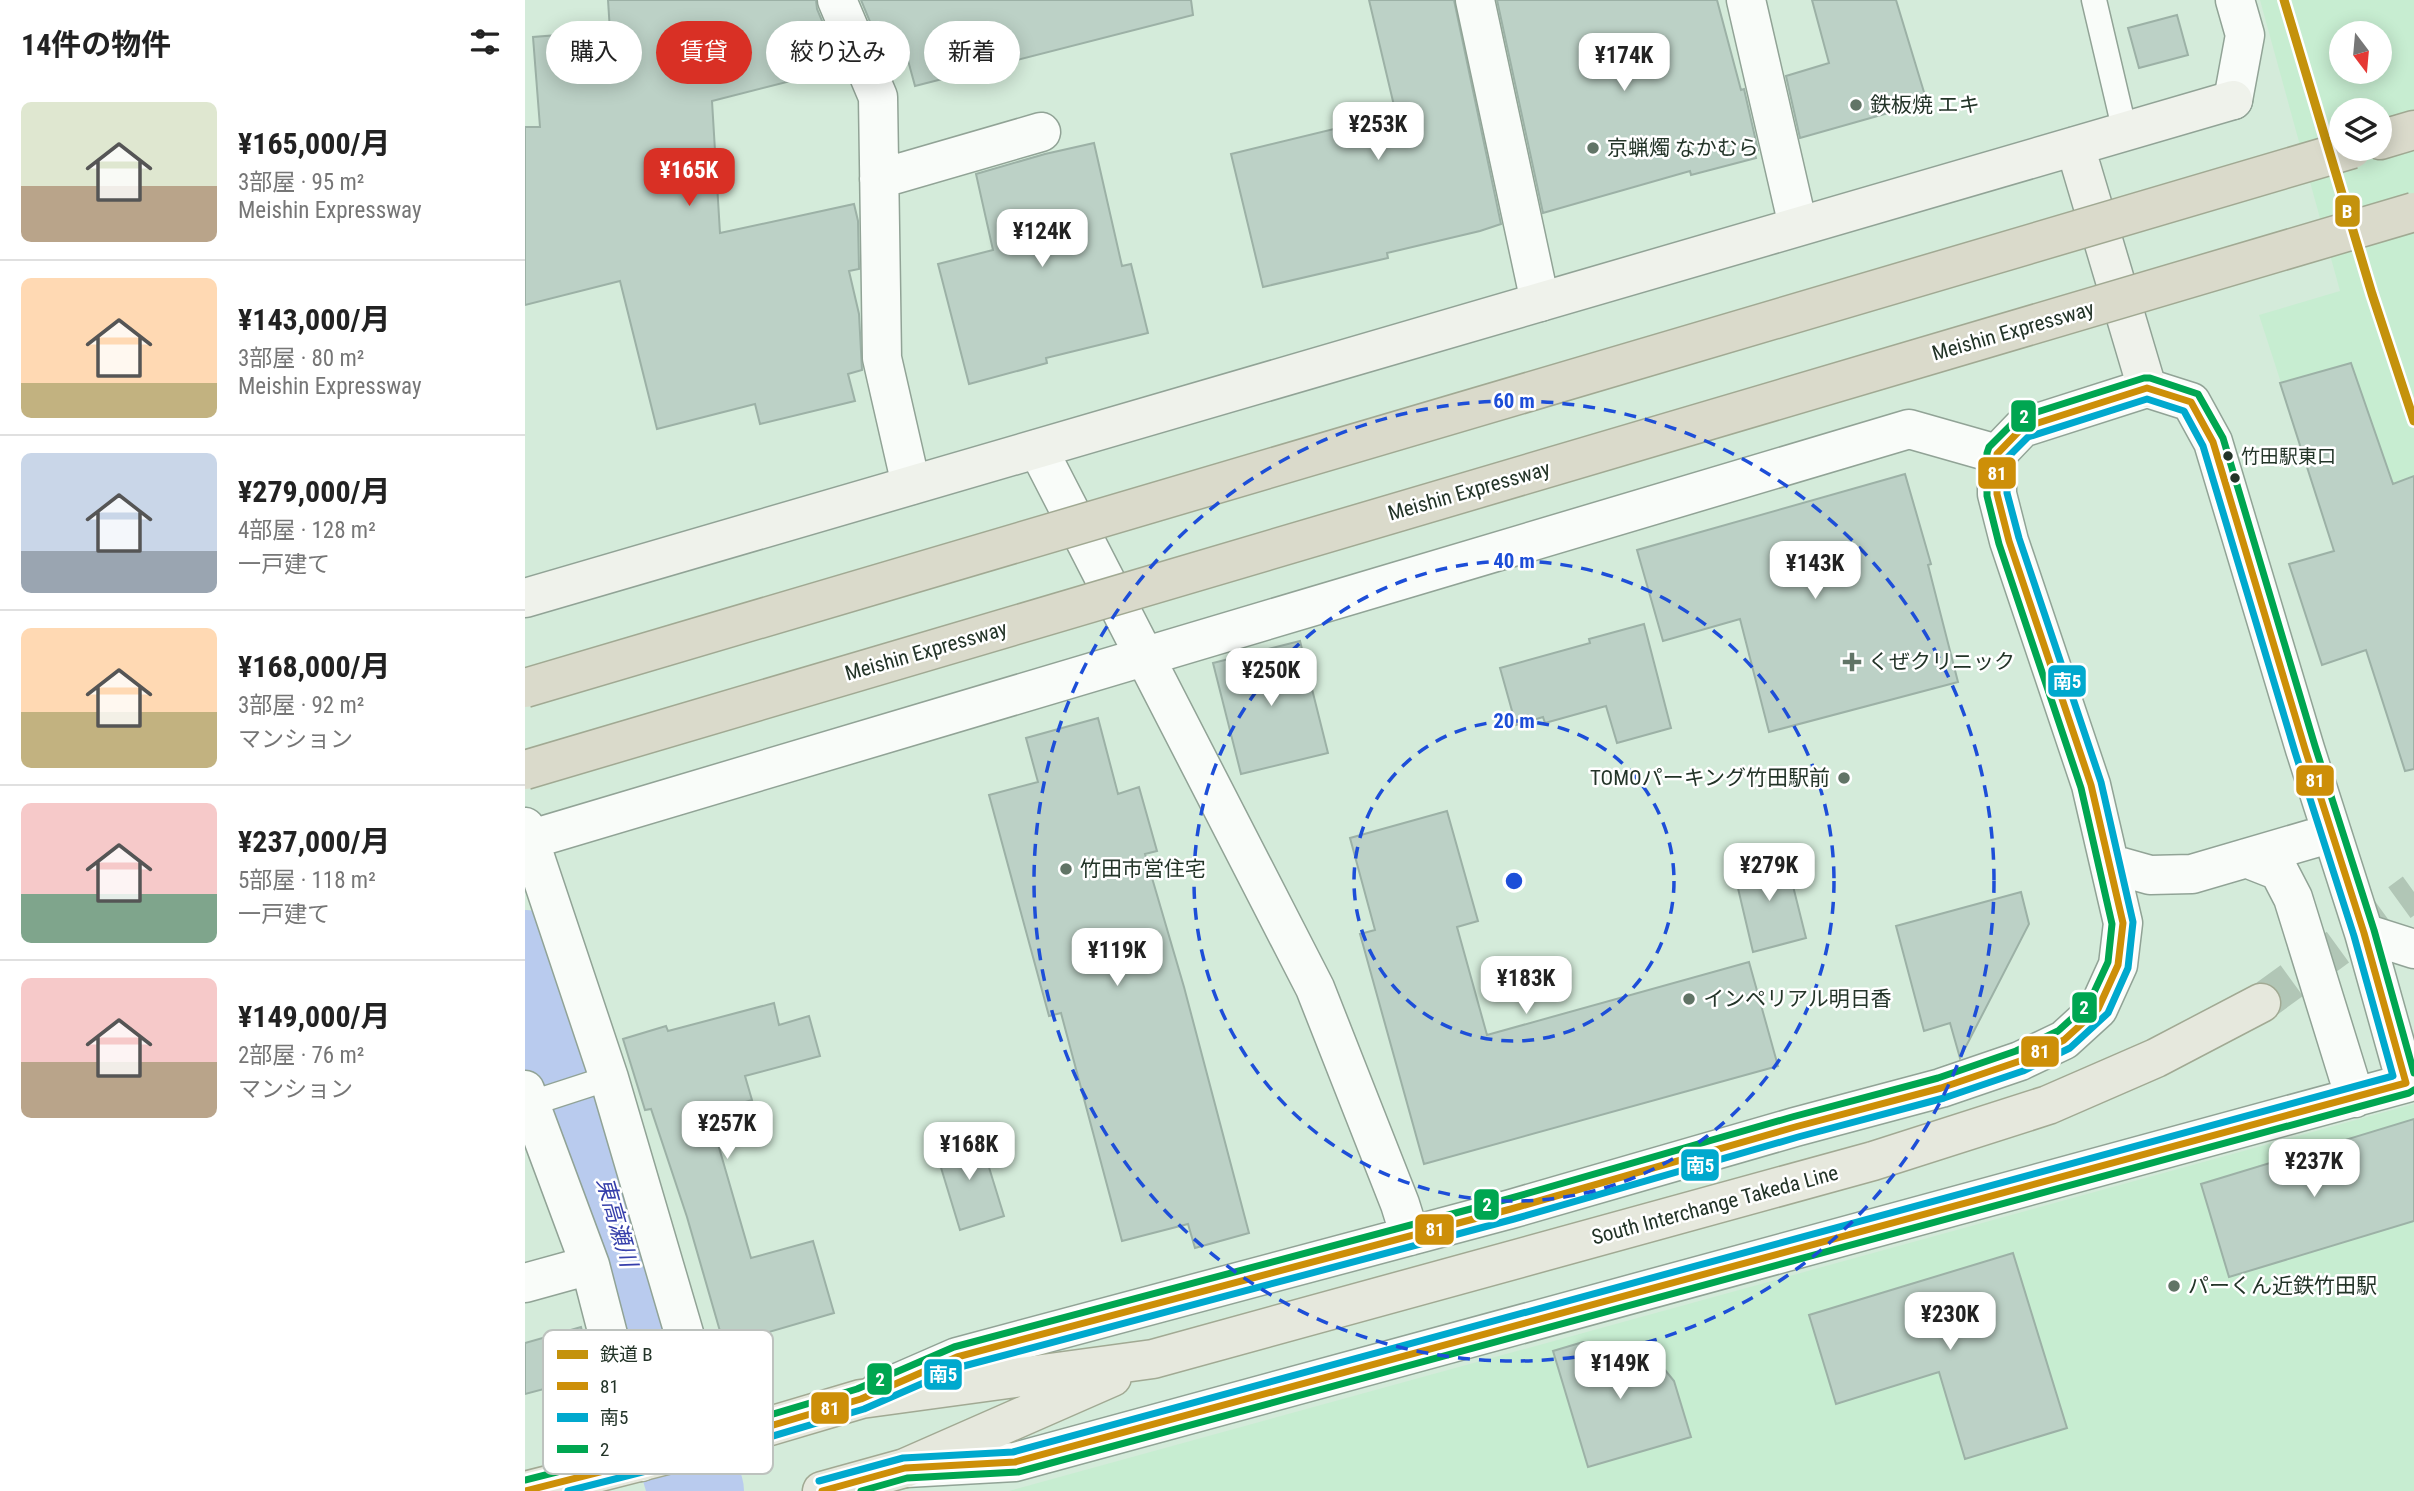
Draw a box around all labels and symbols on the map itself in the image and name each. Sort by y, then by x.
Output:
north arrow [2329,21,2392,84]
pin: ¥174K [1575,34,1673,93]
place label: 鉄板焼 エキ [1870,93,1980,117]
marker: 鉄板焼 エキ [1848,97,1864,113]
pin: ¥253K [1329,102,1427,162]
place label: 京蝋燭 なかむら [1607,136,1759,160]
marker: 京蝋燭 なかむら [1585,140,1601,156]
pin: ¥165K [640,148,738,208]
line badge: B [2334,194,2361,228]
text: B [2342,200,2352,223]
pin: ¥124K [993,210,1091,269]
street label: Meishin Expressway [1929,296,2097,366]
text: 60 m [1493,389,1535,413]
line badge: 2 [2010,399,2037,433]
text: 2 [2019,405,2029,428]
place label: 竹田駅東口 [2241,445,2336,468]
marker: 竹田駅東口 [2221,449,2235,463]
street label: Meishin Expressway [1385,456,1553,526]
line badge: 81 [1977,456,2017,490]
text: 81 [1987,462,2007,485]
unlabelled marker [2228,471,2242,485]
pin: ¥143K [1766,542,1864,601]
text: 40 m [1493,549,1535,573]
street label: Meishin Expressway [842,616,1010,686]
pin: ¥250K [1222,648,1320,708]
place label: くぜクリニック [1868,650,2015,674]
marker: くぜクリニック [1842,652,1862,672]
line badge: 南5 [2047,664,2087,698]
text: 南5 [2053,670,2081,693]
text: 20 m [1493,709,1535,733]
line badge: 81 [2295,764,2335,797]
place label: TOMOパーキング竹田駅前 [1590,766,1830,790]
text: 81 [2305,769,2325,792]
marker: TOMOパーキング竹田駅前 [1836,770,1852,786]
pin: ¥279K [1720,844,1818,903]
place label: 竹田市営住宅 [1080,857,1206,881]
marker: 竹田市営住宅 [1058,861,1074,877]
centre of rings [1502,869,1526,893]
pin: ¥119K [1068,928,1166,988]
pin: ¥183K [1477,956,1575,1016]
place label: インペリアル明日香 [1703,987,1892,1011]
marker: インペリアル明日香 [1681,991,1697,1007]
line badge: 2 [2071,991,2098,1024]
text: 2 [2079,996,2089,1019]
line badge: 81 [2020,1035,2060,1068]
text: 81 [2030,1040,2050,1063]
pin: ¥257K [678,1102,776,1161]
pin: ¥168K [920,1122,1018,1182]
pin: ¥237K [2265,1140,2363,1199]
line badge: 南5 [1680,1148,1720,1182]
text: 南5 [1686,1154,1714,1177]
street label: South Interchange Takeda Line [1589,1160,1841,1249]
water label: 東高瀬川 [591,1174,643,1273]
line badge: 2 [1473,1188,1500,1221]
text: 2 [1482,1193,1492,1216]
line badge: 81 [1414,1213,1455,1246]
text: 81 [1425,1218,1445,1241]
place label: パーくん近鉄竹田駅 [2188,1274,2377,1298]
marker: パーくん近鉄竹田駅 [2166,1278,2182,1294]
pin: ¥230K [1901,1292,1999,1352]
legend [543,1330,773,1474]
pin: ¥149K [1571,1342,1669,1401]
text: 鉄道 B [600,1343,653,1366]
line badge: 南5 [923,1358,963,1391]
line badge: 2 [866,1362,893,1396]
text: 南5 [929,1363,957,1386]
text: 2 [875,1368,885,1391]
text: 81 [600,1375,619,1398]
line badge: 81 [810,1391,850,1425]
text: 81 [820,1397,840,1420]
text: 南5 [600,1406,628,1429]
text: 2 [600,1438,609,1461]

